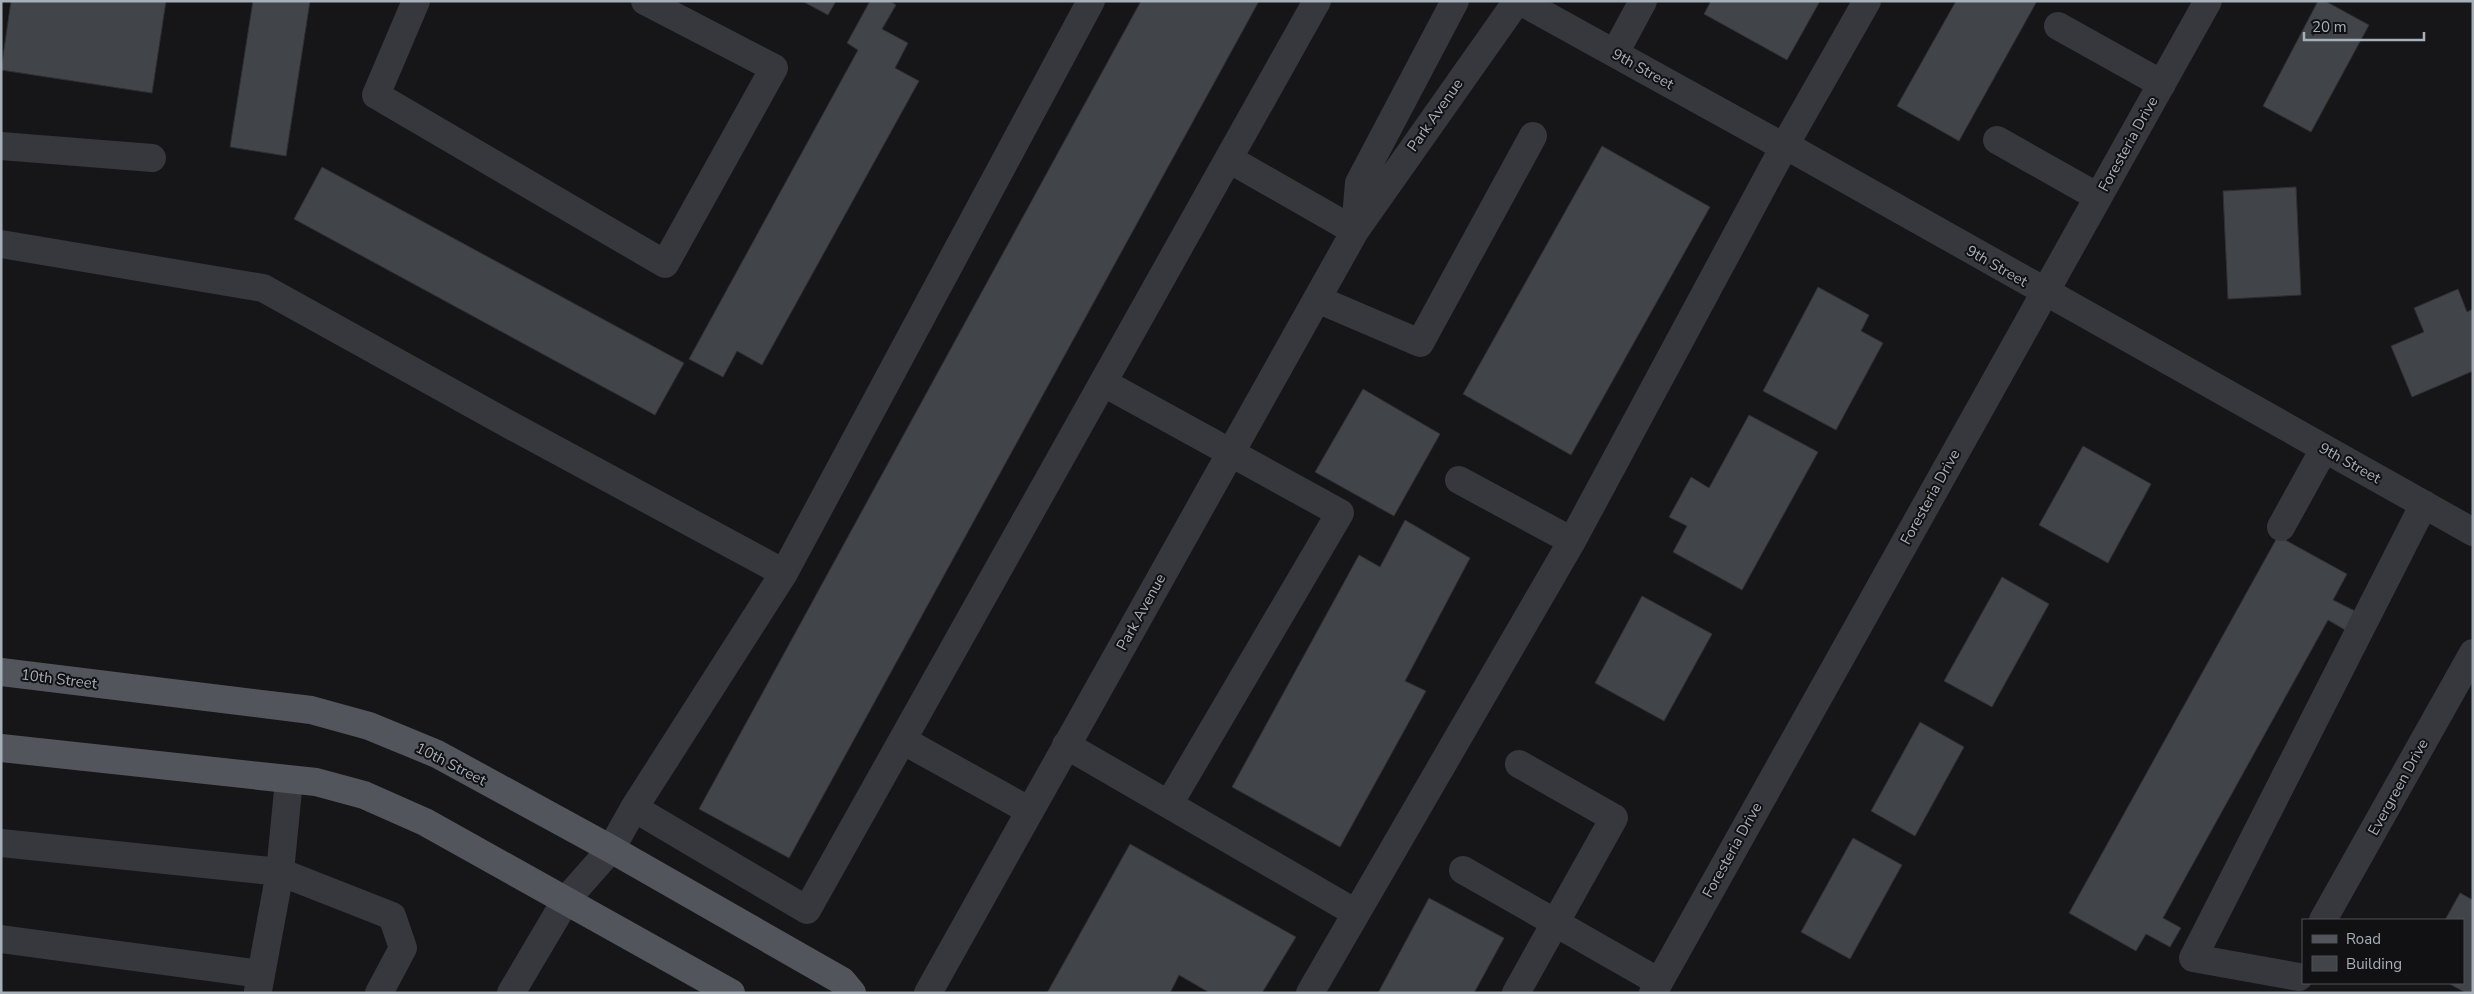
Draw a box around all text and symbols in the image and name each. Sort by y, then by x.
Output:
scale bar [2304,10,2424,42]
text: 20 m [2312,17,2347,37]
street label: 9th Street [1609,44,1678,94]
street label: Park Avenue [1402,74,1468,155]
street label: Foresteria Drive [2094,93,2162,195]
street label: 9th Street [1963,240,2032,292]
street label: 9th Street [2316,438,2385,488]
street label: Foresteria Drive [1896,446,1964,548]
street label: Park Avenue [1112,570,1170,654]
street label: 10th Street [20,664,99,694]
street label: Evergreen Drive [2363,735,2433,839]
street label: 10th Street [412,738,490,791]
street label: Foresteria Drive [1698,799,1766,901]
legend [2302,919,2464,984]
text: Road [2346,929,2381,949]
text: Building [2346,954,2402,974]

